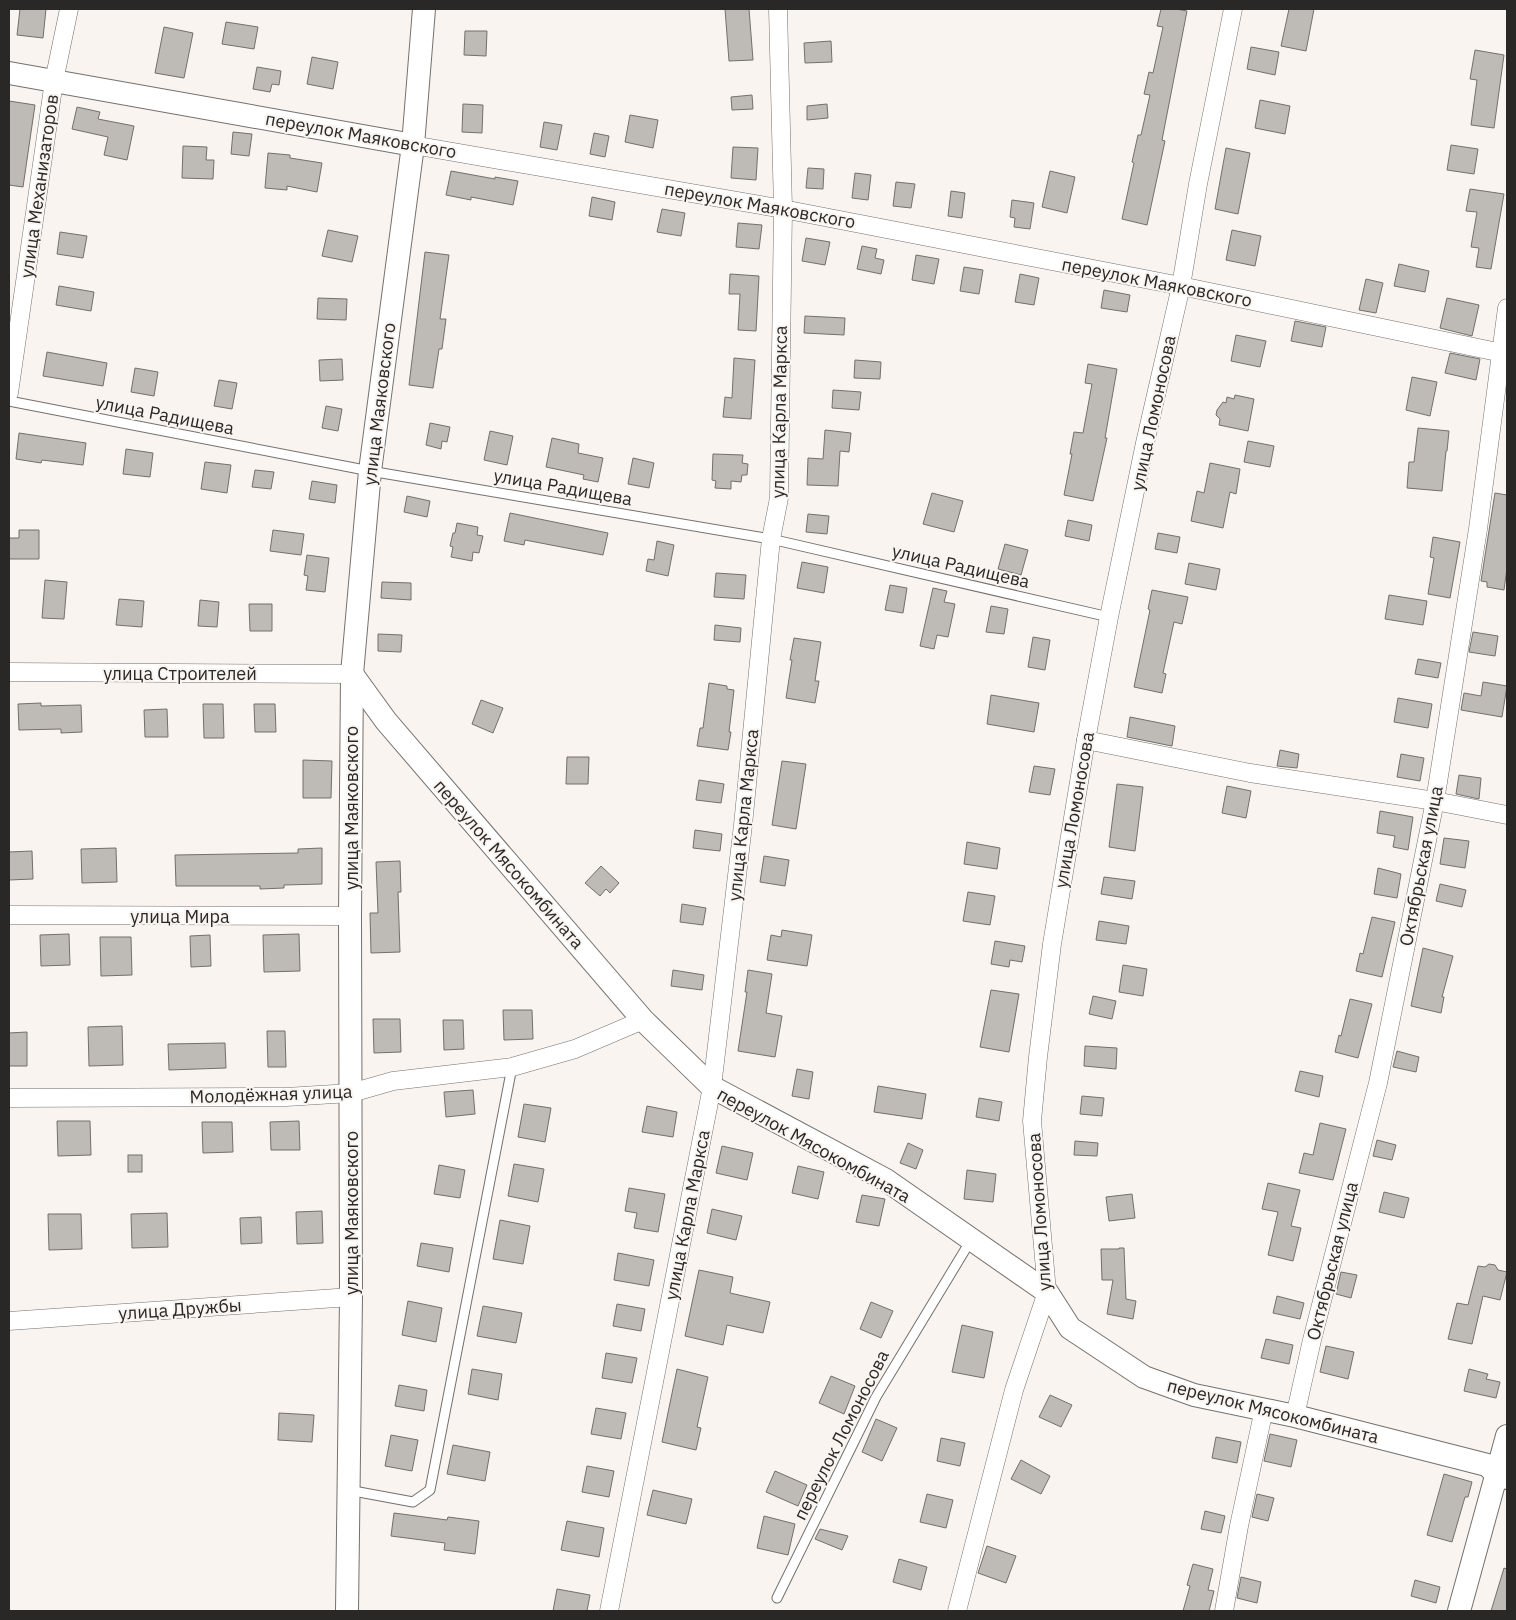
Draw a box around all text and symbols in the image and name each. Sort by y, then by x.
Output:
street label: улица Механизаторов [15,93,63,279]
street label: переулок Маяковского [264,107,458,163]
street label: переулок Маяковского [663,177,857,233]
street label: переулок Маяковского [1060,252,1254,312]
street label: улица Маяковского [358,321,400,487]
street label: улица Карла Маркса [766,325,792,499]
street label: улица Ломоносова [1125,333,1181,493]
street label: улица Радищева [94,390,237,440]
street label: улица Радищева [492,463,635,511]
street label: улица Радищева [890,539,1032,593]
street label: улица Строителей [103,662,257,685]
street label: улица Маяковского [340,726,363,890]
street label: улица Карла Маркса [723,727,764,902]
street label: улица Ломоносова [1049,730,1099,890]
street label: переулок Мясокомбината [429,774,589,954]
street label: Октябрьская улица [1394,784,1448,948]
street label: улица Мира [130,905,230,928]
street label: Молодёжная улица [189,1080,353,1108]
street label: переулок Мясокомбината [713,1082,915,1208]
street label: улица Карла Маркса [659,1128,715,1302]
street label: улица Маяковского [340,1131,363,1295]
street label: улица Ломоносова [1022,1132,1056,1292]
street label: Октябрьская улица [1301,1179,1363,1343]
street label: улица Дружбы [118,1293,242,1325]
street label: переулок Ломоносова [788,1346,894,1524]
street label: переулок Мясокомбината [1165,1374,1382,1449]

